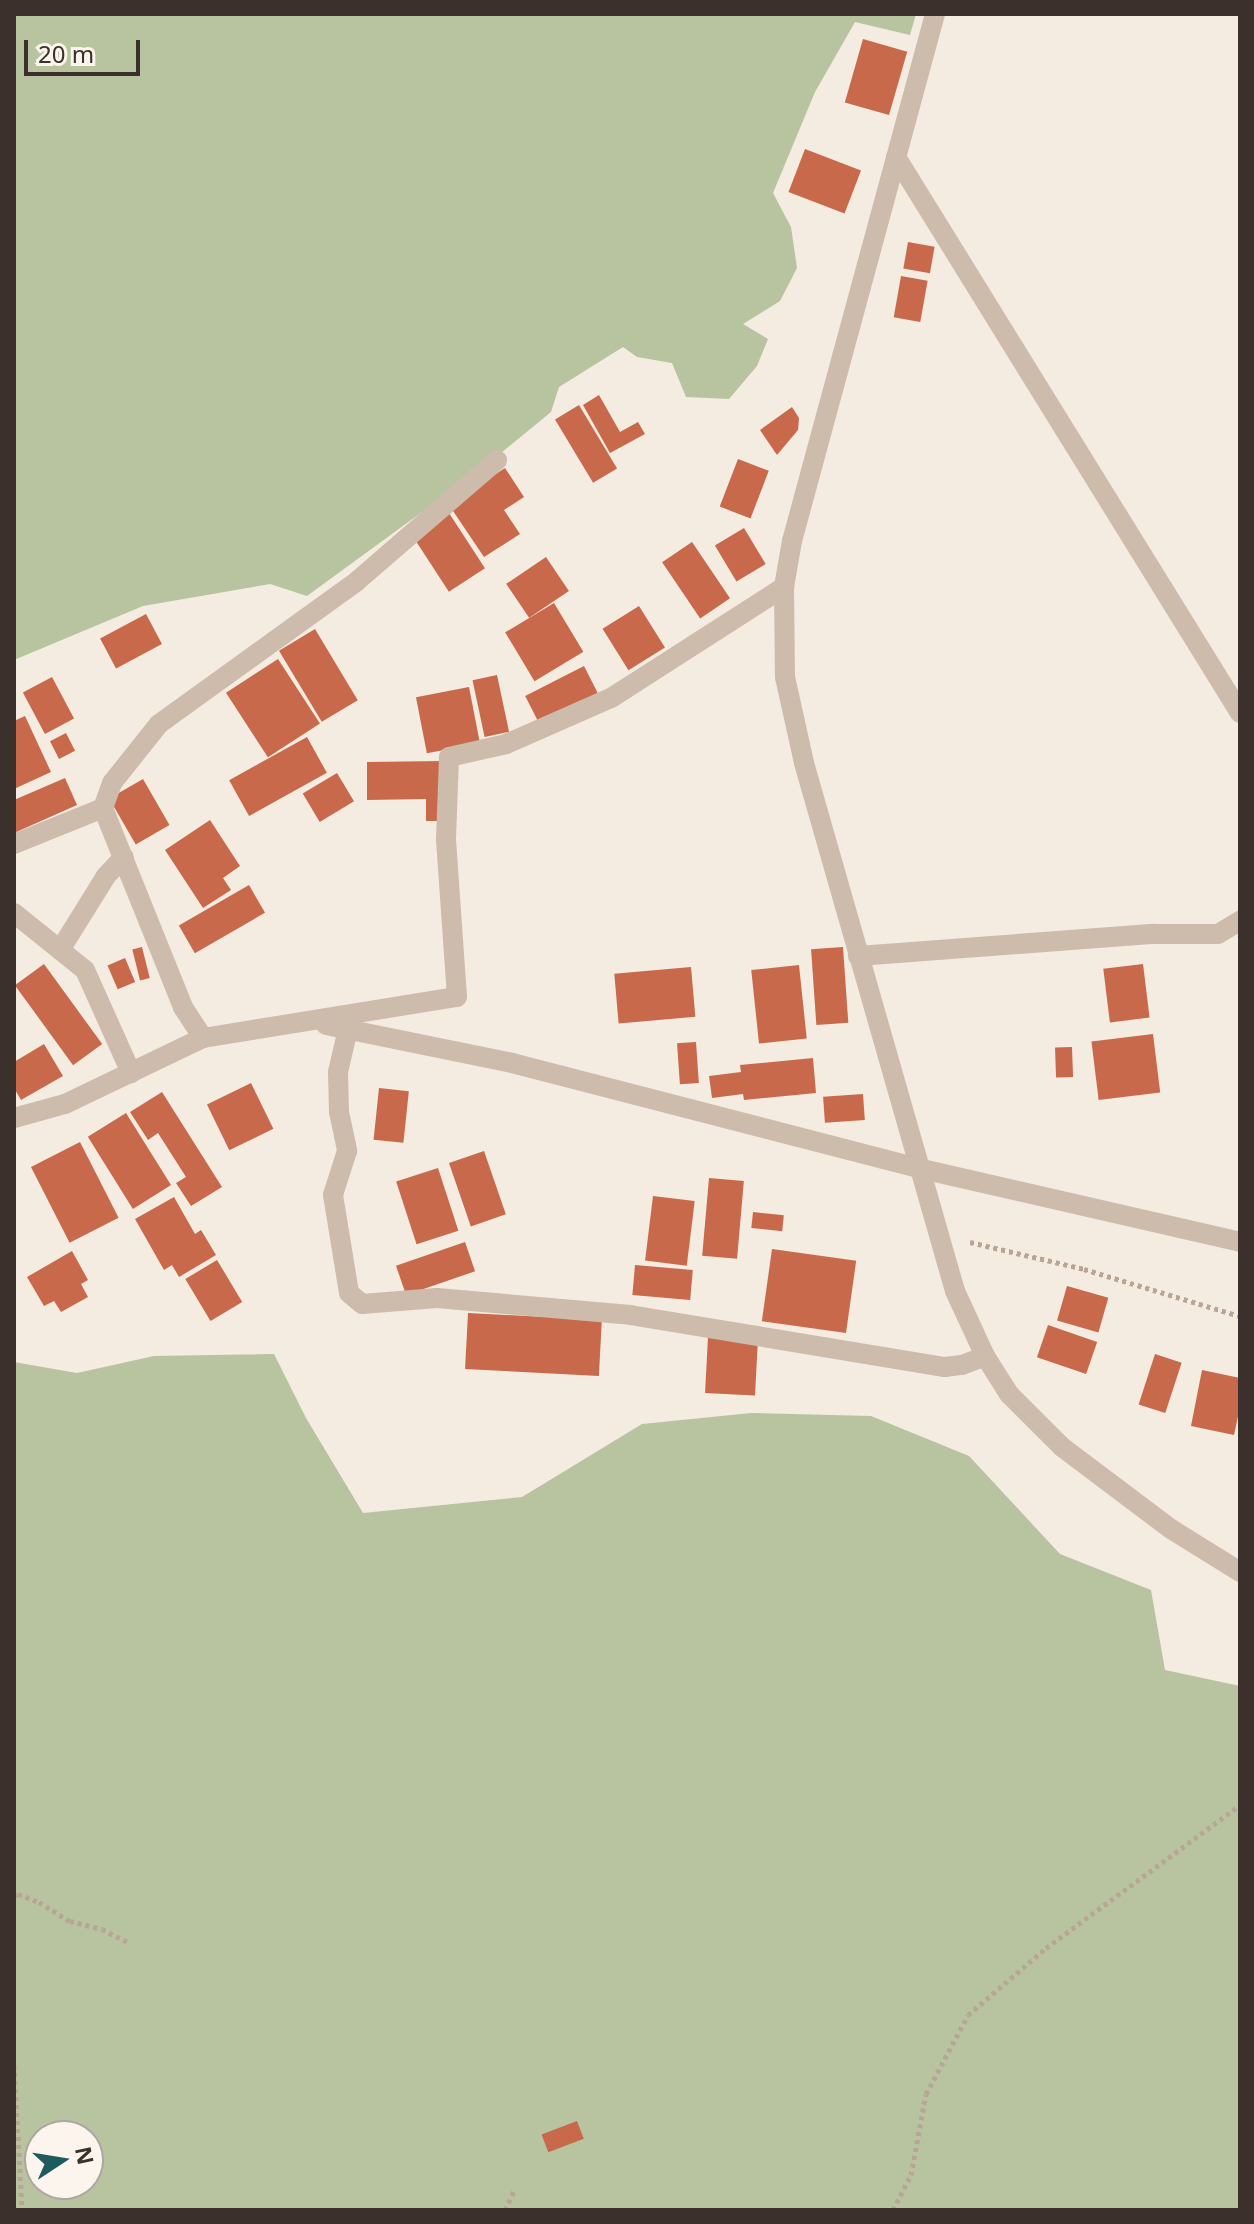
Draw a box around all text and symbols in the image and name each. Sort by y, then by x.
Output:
scale bar [28,24,144,74]
text: 20 m [38,37,94,70]
north arrow [24,2120,104,2200]
text: N [69,2144,102,2167]

